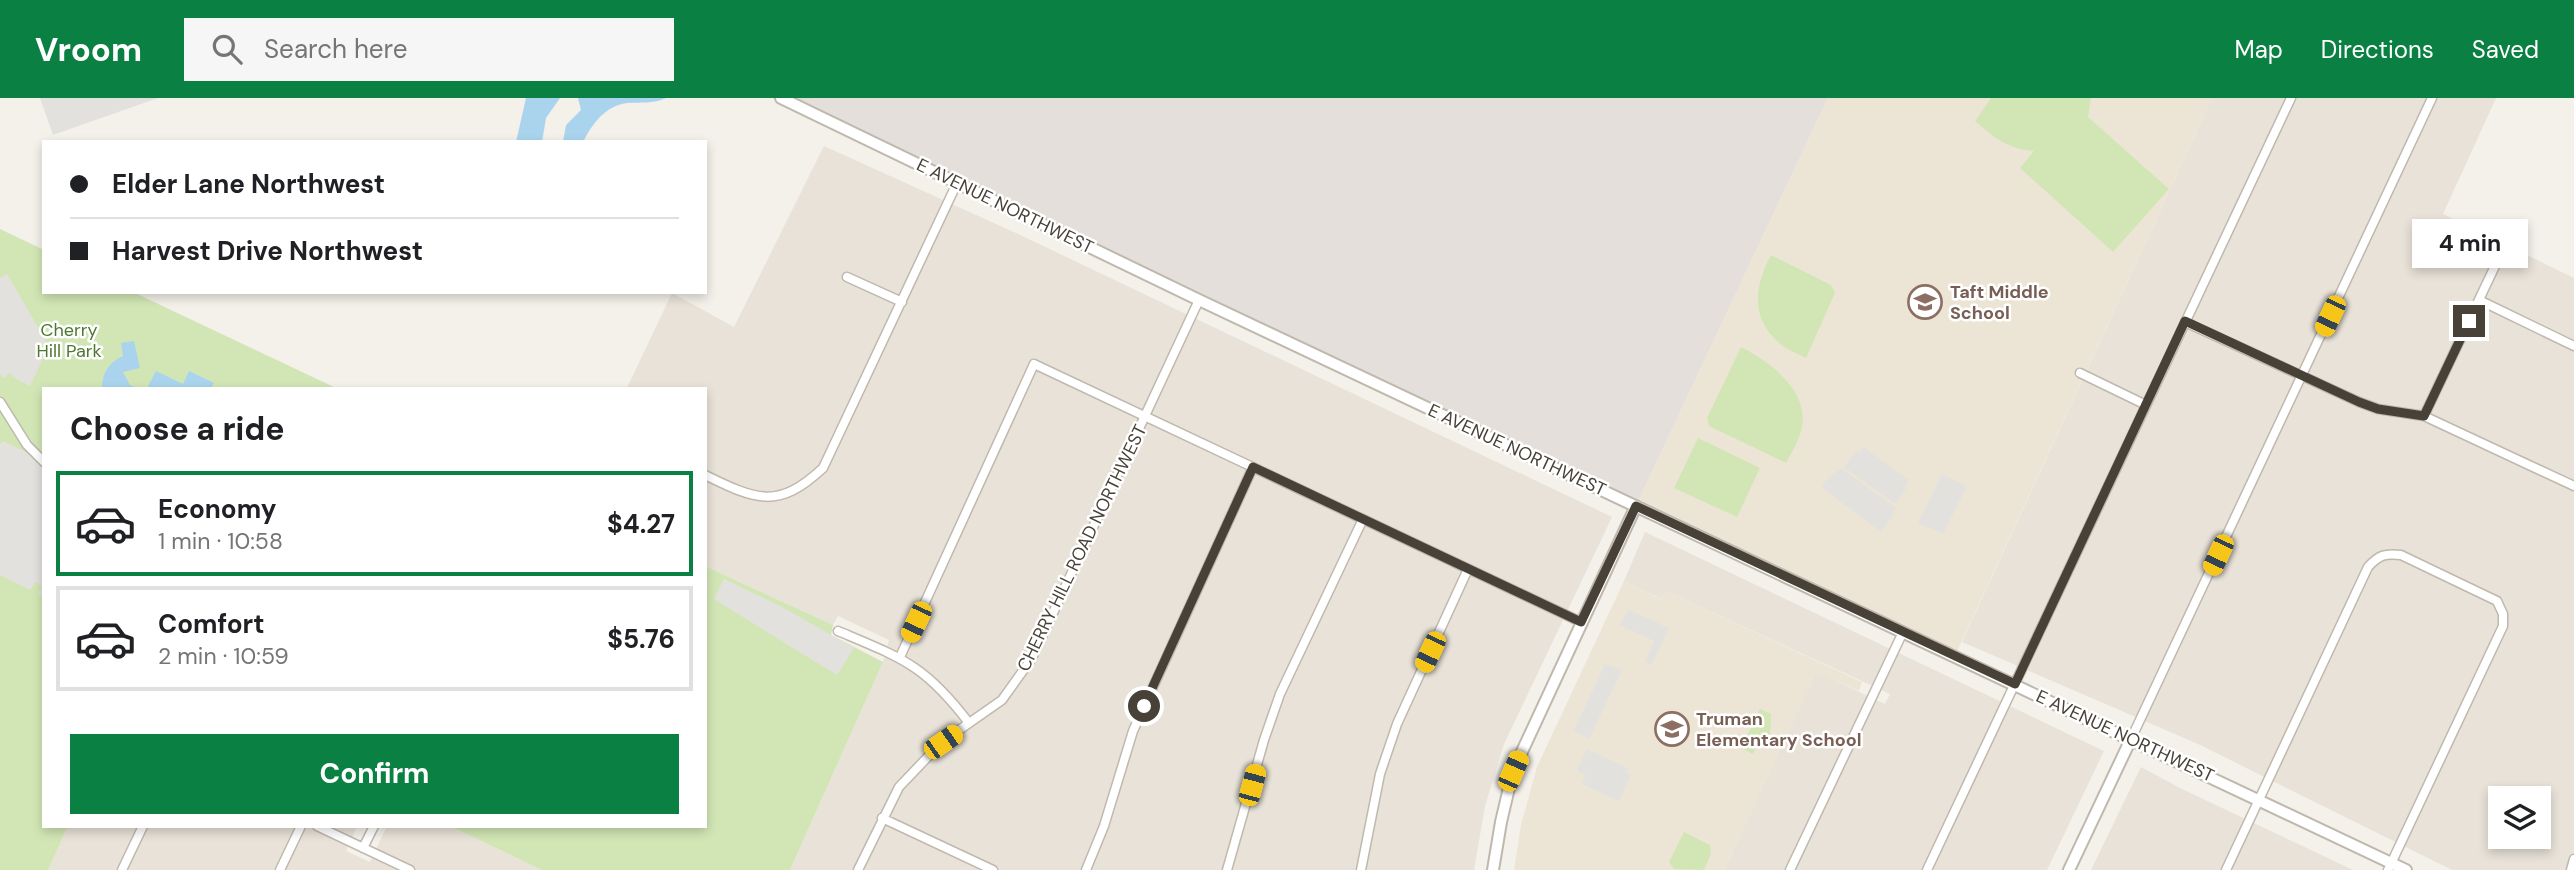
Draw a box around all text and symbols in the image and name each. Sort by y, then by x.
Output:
search box [184,18,674,81]
text: Vroom [35,28,142,71]
icon: search [208,30,246,68]
text: Search here [264,32,408,66]
text: Map [2235,34,2283,65]
text: Directions [2321,34,2434,65]
text: Saved [2472,34,2539,65]
street label: E AVENUE NORTHWEST [913,153,1097,259]
text: Elder Lane Northwest [112,167,385,201]
callout: 4 min [2411,220,2527,268]
text: 4 min [2439,228,2501,258]
text: Harvest Drive Northwest [112,234,423,268]
place label: Taft Middle School [1950,280,2049,325]
school or university icon: Taft Middle School [1906,283,1944,321]
car [2312,293,2349,339]
route end [2453,305,2485,337]
park label: Cherry Hill Park [37,318,101,363]
street label: E AVENUE NORTHWEST [1424,398,1610,502]
text: Choose a ride [70,408,285,450]
street label: CHERRY HILL ROAD NORTHWEST [1012,421,1152,675]
icon: car [74,492,137,555]
text: Economy [158,492,276,526]
text: $4.27 [607,507,675,541]
text: 1 min · 10:58 [158,526,283,556]
car [2200,532,2237,578]
car [898,599,935,645]
icon: car [74,607,137,670]
text: Comfort [158,607,264,641]
text: $5.76 [607,622,675,656]
car [1412,629,1449,675]
text: 2 min · 10:59 [158,641,289,671]
street label: E AVENUE NORTHWEST [2032,684,2218,788]
route start [1128,690,1160,722]
place label: Truman Elementary School [1696,707,1862,752]
school or university icon: Truman Elementary School [1653,710,1691,748]
car [920,721,967,763]
button: Confirm [70,734,679,814]
car [1495,748,1532,794]
car [1237,762,1268,808]
map controls [2488,786,2551,849]
button: layers [2488,786,2551,849]

